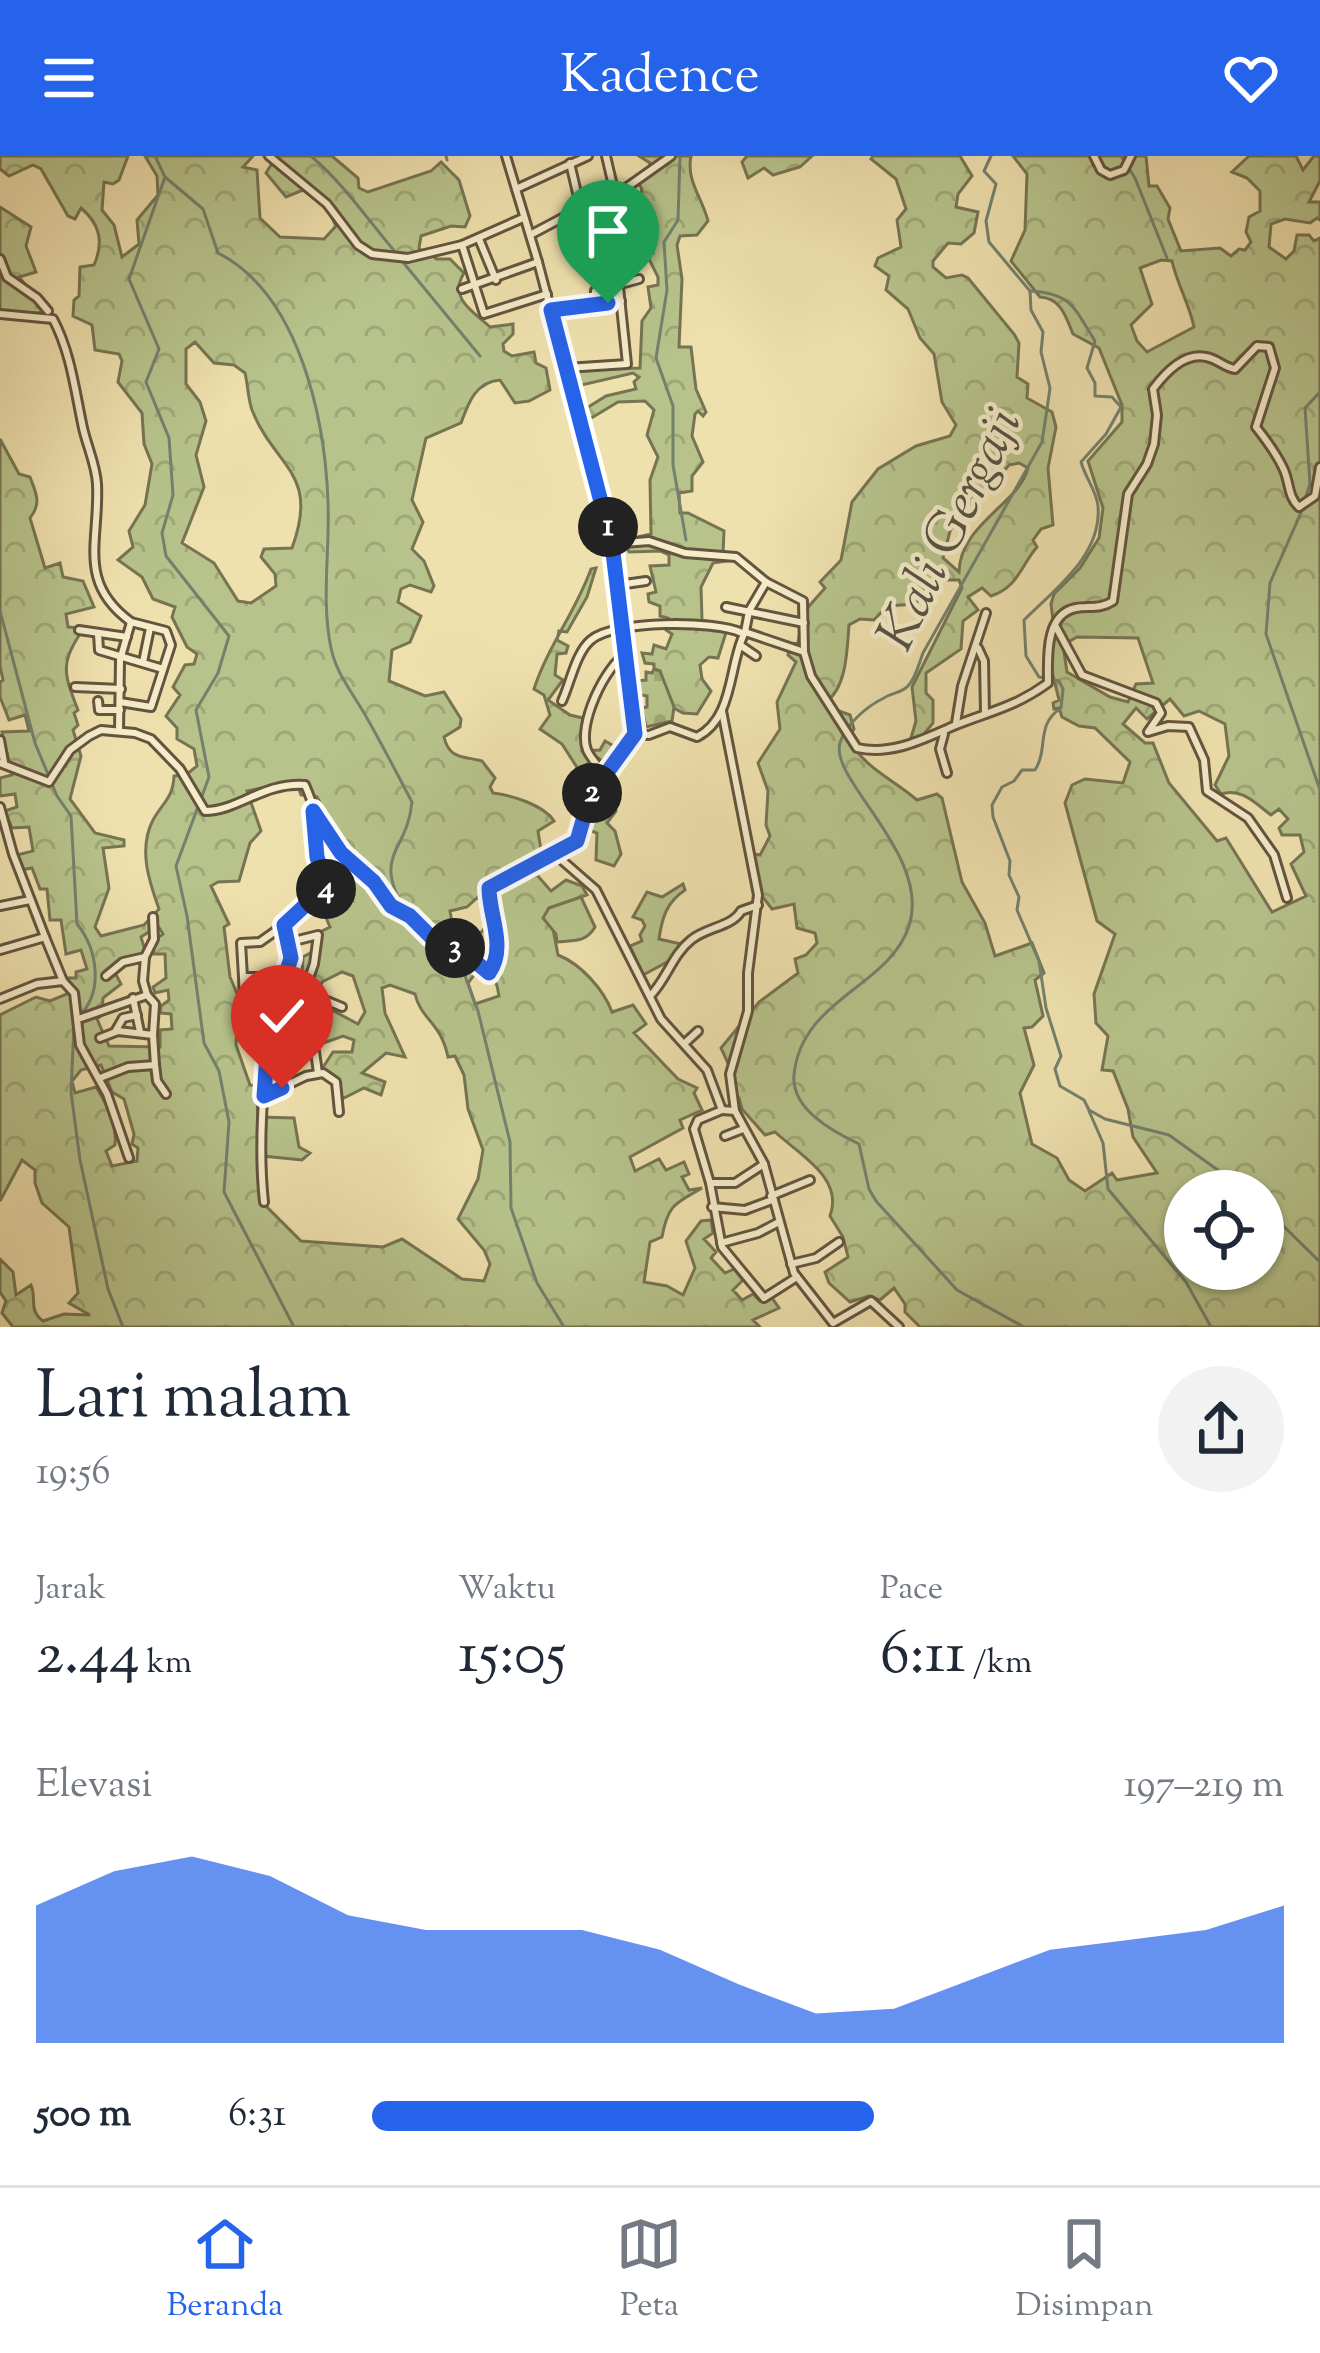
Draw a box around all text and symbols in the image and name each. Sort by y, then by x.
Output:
text: Kadence [560,39,760,117]
icon: menu [36,45,102,111]
icon: heart [1218,45,1284,111]
pin [557,180,659,303]
icon: arrive [575,198,641,264]
water label: Kali Gergaji [860,396,1045,665]
pin: 1 [578,497,638,557]
text: 1 [602,503,614,551]
pin: 2 [562,763,622,823]
text: 2 [584,769,600,817]
pin: 4 [296,859,356,919]
text: 4 [318,865,334,913]
pin: 3 [425,918,485,978]
text: 3 [448,924,462,972]
pin [231,965,333,1088]
icon: check [249,983,315,1049]
map controls [1164,1170,1284,1290]
button: locate [1164,1170,1284,1290]
text: Lari malam [36,1353,351,1448]
button: share [1158,1366,1284,1492]
text: 19:56 [36,1446,111,1502]
text: Jarak [36,1566,106,1614]
text: Waktu [458,1566,556,1614]
text: Pace [880,1566,943,1614]
text: 2.44 [36,1614,140,1701]
text: 15:05 [458,1614,566,1701]
text: 6:11 [880,1614,966,1701]
text: km [140,1640,192,1688]
text: /km [966,1640,1032,1688]
text: Elevasi [36,1759,152,1815]
text: 197–219 m [1124,1759,1284,1815]
text: 500 m [36,2088,131,2144]
text: 6:31 [228,2088,286,2144]
tab: Beranda [167,2211,283,2331]
tab: Peta [616,2211,682,2331]
tab: Disimpan [1016,2211,1153,2331]

